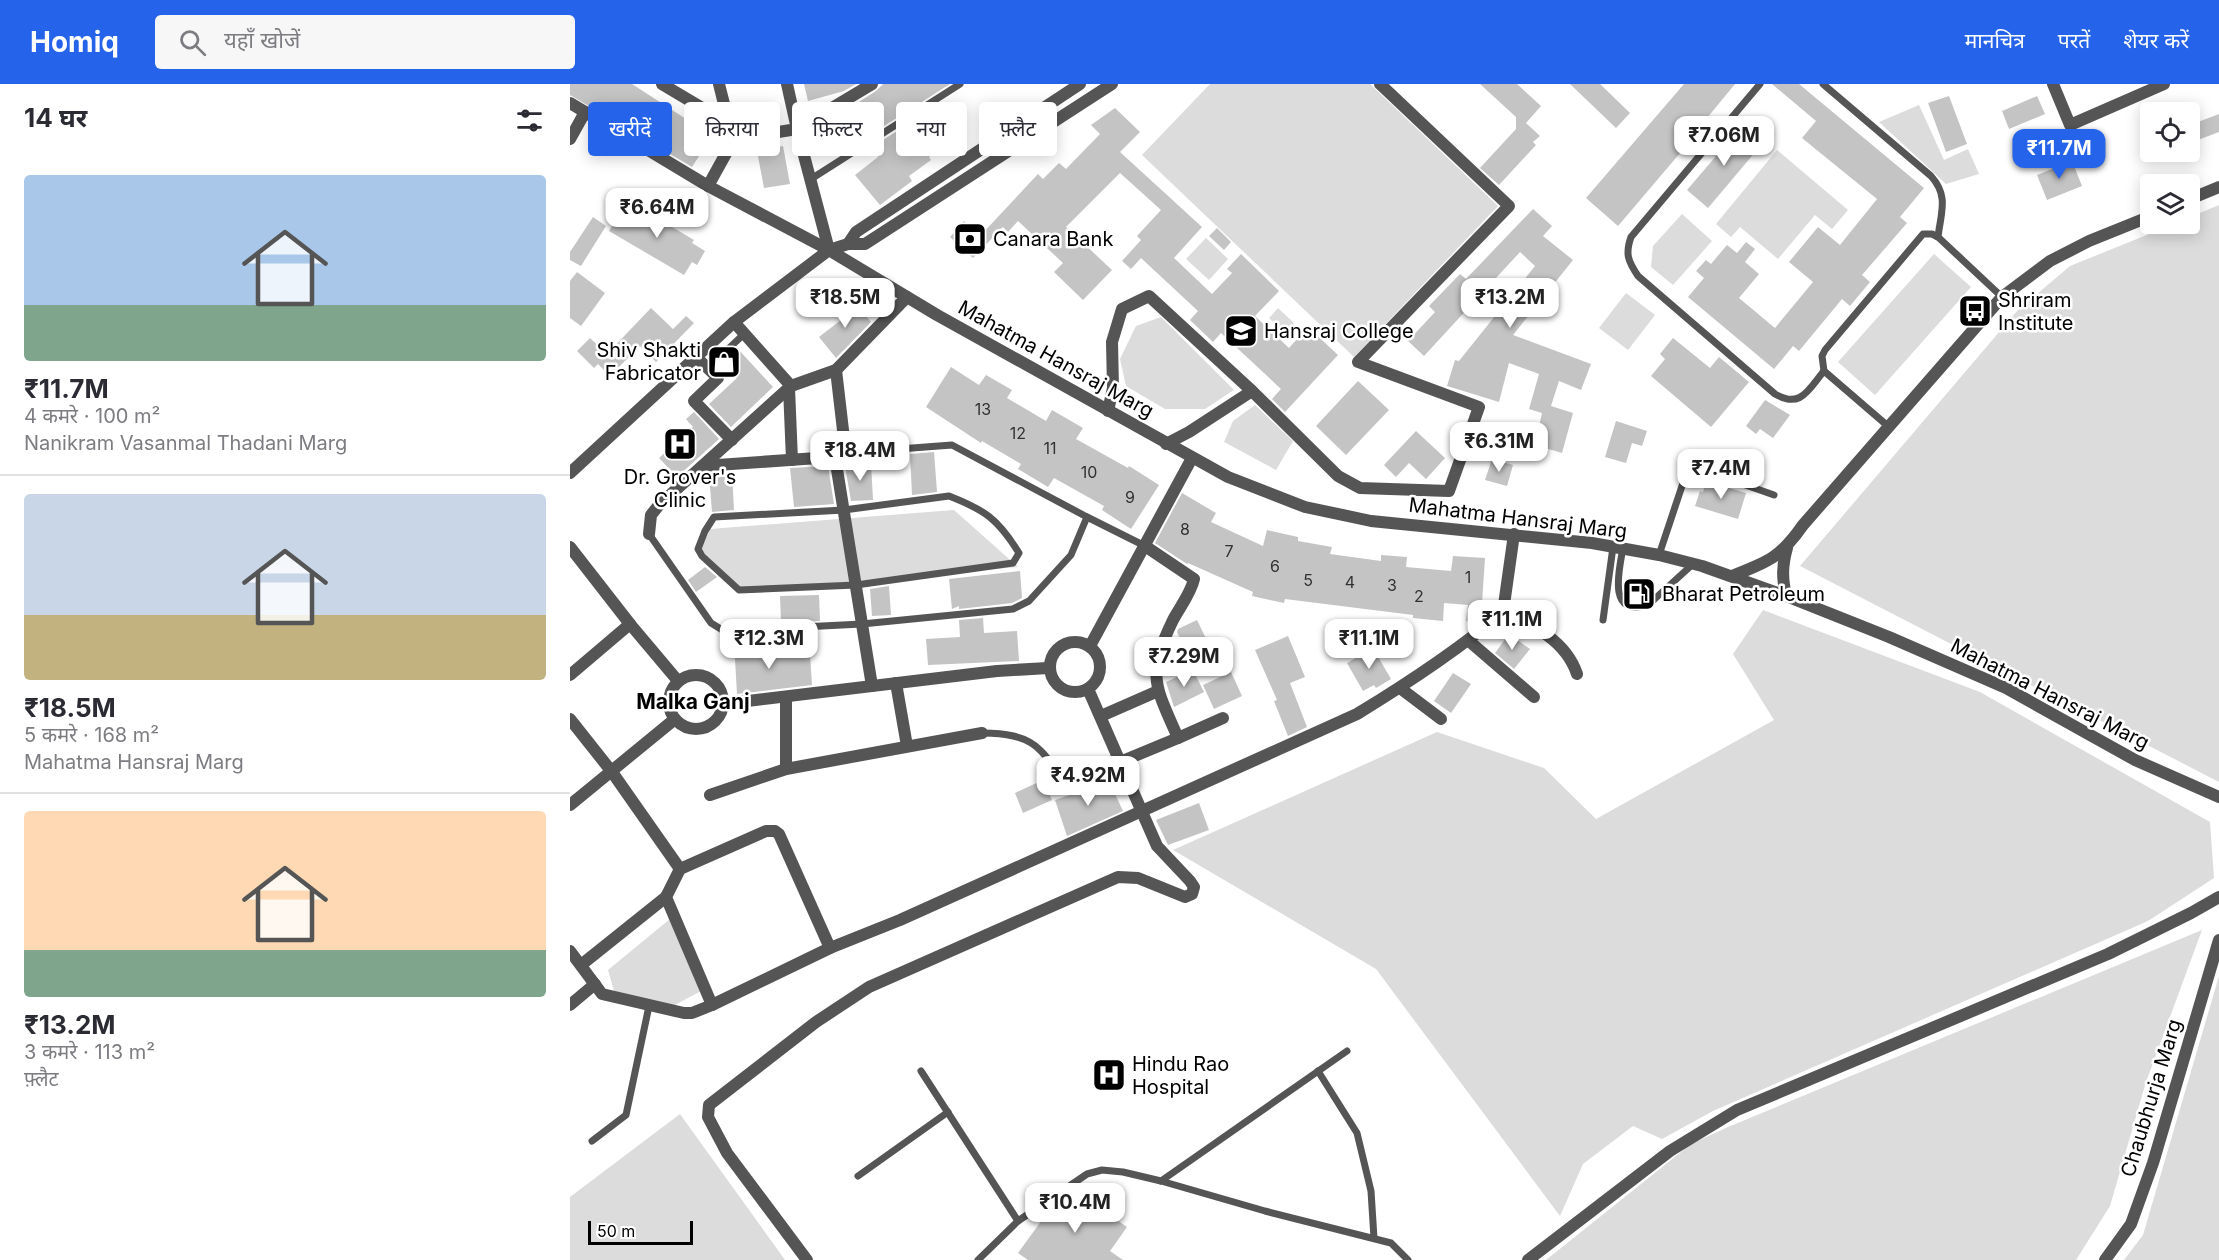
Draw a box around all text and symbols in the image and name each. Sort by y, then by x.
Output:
search box [155,15,575,69]
text: Homiq [30,25,119,59]
icon: search [176,26,209,59]
text: यहाँ खोजें [224,27,300,53]
text: मानचित्र [1965,28,2025,53]
text: परतें [2058,28,2090,53]
text: शेयर करें [2123,28,2189,53]
text: 14 घर [24,102,87,133]
chip: खरीदें [588,102,672,156]
chip: किराया [684,102,780,156]
chip: फ़िल्टर [792,102,884,156]
chip: नया [896,102,967,156]
chip: फ़्लैट [979,102,1057,156]
map controls [2140,102,2200,234]
button: locate [2140,102,2200,162]
icon: filters [513,104,546,137]
pin: ₹7.06M [1675,116,1773,167]
text: ₹7.06M [1688,123,1760,147]
pin: ₹11.7M [2010,129,2108,180]
text: ₹11.7M [2026,136,2092,160]
button: layers [2140,174,2200,234]
pin: ₹6.64M [608,188,706,239]
text: ₹6.64M [619,195,695,219]
icon: home [231,214,339,322]
bank icon: Canara Bank [952,221,988,257]
place label: Canara Bank [993,227,1113,251]
pin: ₹18.5M [796,278,894,329]
pin: ₹13.2M [1461,278,1559,329]
text: ₹18.5M [810,285,880,309]
text: ₹13.2M [1475,285,1545,309]
place label: Shriram Institute [1998,288,2074,335]
bus stop icon: Shriram Institute [1957,293,1993,329]
street label: Mahatma Hansraj Marg [954,295,1158,423]
school or university icon: Hansraj College [1223,313,1259,349]
place label: Hansraj College [1264,319,1414,343]
place label: Shiv Shakti Fabricator [596,338,701,385]
shop icon: Shiv Shakti Fabricator [706,344,742,380]
text: ₹11.7M [24,373,109,404]
house number: 13 [975,399,991,419]
text: 4 कमरे · 100 m² [24,404,160,428]
pin: ₹6.31M [1450,422,1548,473]
house number: 12 [1010,423,1026,443]
hospital icon: Dr. Grover's Clinic [662,426,698,462]
text: ₹6.31M [1464,429,1534,453]
text: Nanikram Vasanmal Thadani Marg [24,431,347,455]
pin: ₹18.4M [811,431,909,482]
text: ₹18.4M [824,438,896,462]
house number: 11 [1043,438,1057,458]
pin: ₹7.4M [1679,449,1763,500]
text: ₹7.4M [1691,456,1751,480]
house number: 10 [1081,462,1097,482]
place label: Dr. Grover's Clinic [624,465,736,512]
house number: 9 [1125,487,1135,507]
street label: Mahatma Hansraj Marg [1407,493,1629,543]
house number: 8 [1180,519,1190,539]
icon: home [231,533,339,641]
house number: 7 [1224,541,1234,561]
house number: 6 [1270,556,1280,576]
house number: 1 [1465,567,1471,587]
house number: 5 [1303,570,1313,590]
house number: 4 [1345,572,1355,592]
house number: 3 [1387,575,1397,595]
fuel station icon: Bharat Petroleum [1621,576,1657,612]
place label: Bharat Petroleum [1662,582,1825,606]
house number: 2 [1414,586,1424,606]
pin: ₹11.1M [1463,600,1561,651]
text: ₹11.1M [1482,607,1542,631]
pin: ₹12.3M [720,619,818,670]
pin: ₹11.1M [1320,619,1418,670]
text: ₹12.3M [734,626,804,650]
text: ₹11.1M [1339,626,1399,650]
street label: Mahatma Hansraj Marg [1947,633,2153,755]
pin: ₹7.29M [1135,637,1233,688]
text: ₹7.29M [1148,644,1220,668]
district label: Malka Ganj [636,689,750,714]
text: ₹18.5M [24,692,116,723]
text: 5 कमरे · 168 m² [24,723,159,747]
text: Mahatma Hansraj Marg [24,750,244,774]
pin: ₹4.92M [1039,756,1137,807]
text: ₹4.92M [1051,763,1125,787]
icon: home [231,850,339,958]
text: ₹13.2M [24,1009,116,1040]
street label: Chaubhurja Marg [2116,1016,2186,1180]
text: 3 कमरे · 113 m² [24,1040,155,1064]
place label: Hindu Rao Hospital [1132,1052,1229,1099]
hospital icon: Hindu Rao Hospital [1091,1057,1127,1093]
text: फ़्लैट [24,1067,59,1091]
pin: ₹10.4M [1026,1183,1124,1234]
text: ₹10.4M [1039,1190,1111,1214]
scale bar [588,1218,693,1246]
text: 50 m [597,1221,635,1241]

